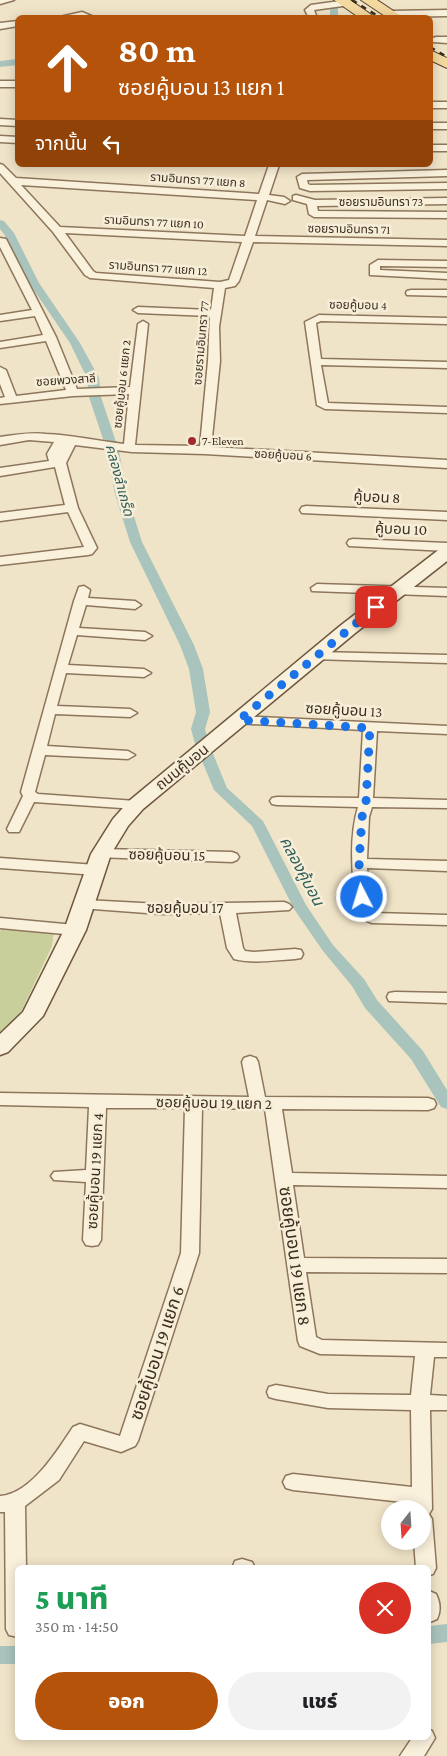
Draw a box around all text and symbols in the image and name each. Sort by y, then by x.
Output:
text: 80 m [118,31,196,70]
icon: ahead [35,35,100,100]
text: ซอยคู้บอน 13 แยก 1 [118,75,284,100]
icon: left [98,130,126,158]
text: จากนั้น [35,133,88,154]
street label: รามอินทรา 77 แยก 8 [150,170,246,190]
street label: ซอยรามอินทรา 73 [339,195,424,209]
street label: รามอินทรา 77 แยก 10 [104,212,204,232]
street label: ซอยรามอินทรา 71 [307,221,391,237]
street label: รามอินทรา 77 แยก 12 [108,258,208,278]
street label: ซอยคู้บอน 4 [329,297,387,313]
street label: ซอยรามอินทรา 77 [190,300,212,386]
street label: ซอยคู้บอน 6 แยก 2 [110,339,134,429]
street label: ซอยพวงสาลี [36,371,96,389]
place label: 7-Eleven [202,434,244,448]
marker: 7-Eleven [186,435,198,447]
water label: คลองลำเกร็ด [103,442,137,518]
street label: ซอยคู้บอน 6 [254,446,312,464]
street label: คู้บอน 8 [353,488,401,507]
street label: คู้บอน 10 [375,520,427,539]
pin [355,586,397,628]
icon: arrive [362,593,390,621]
street label: ซอยคู้บอน 13 [305,700,383,721]
street label: ถนนคู้บอน [152,741,212,794]
water label: คลองคู้บอน [275,834,328,910]
street label: ซอยคู้บอน 15 [128,846,206,865]
position arrow [335,870,387,922]
street label: ซอยคู้บอน 17 [147,900,223,917]
street label: ซอยคู้บอน 19 แยก 2 [156,1094,272,1113]
street label: ซอยคู้บอน 19 แยก 4 [84,1112,107,1230]
street label: ซอยคู้บอน 19 แยก 8 [273,1185,315,1327]
street label: ซอยคู้บอน 19 แยก 6 [126,1283,190,1423]
north arrow [381,1500,431,1550]
map controls [381,1500,431,1550]
text: 5 นาที [35,1582,108,1615]
button: close [359,1582,411,1634]
text: 350 m · 14:50 [35,1618,119,1635]
button: ออก [35,1672,218,1730]
button: แชร์ [228,1672,411,1730]

